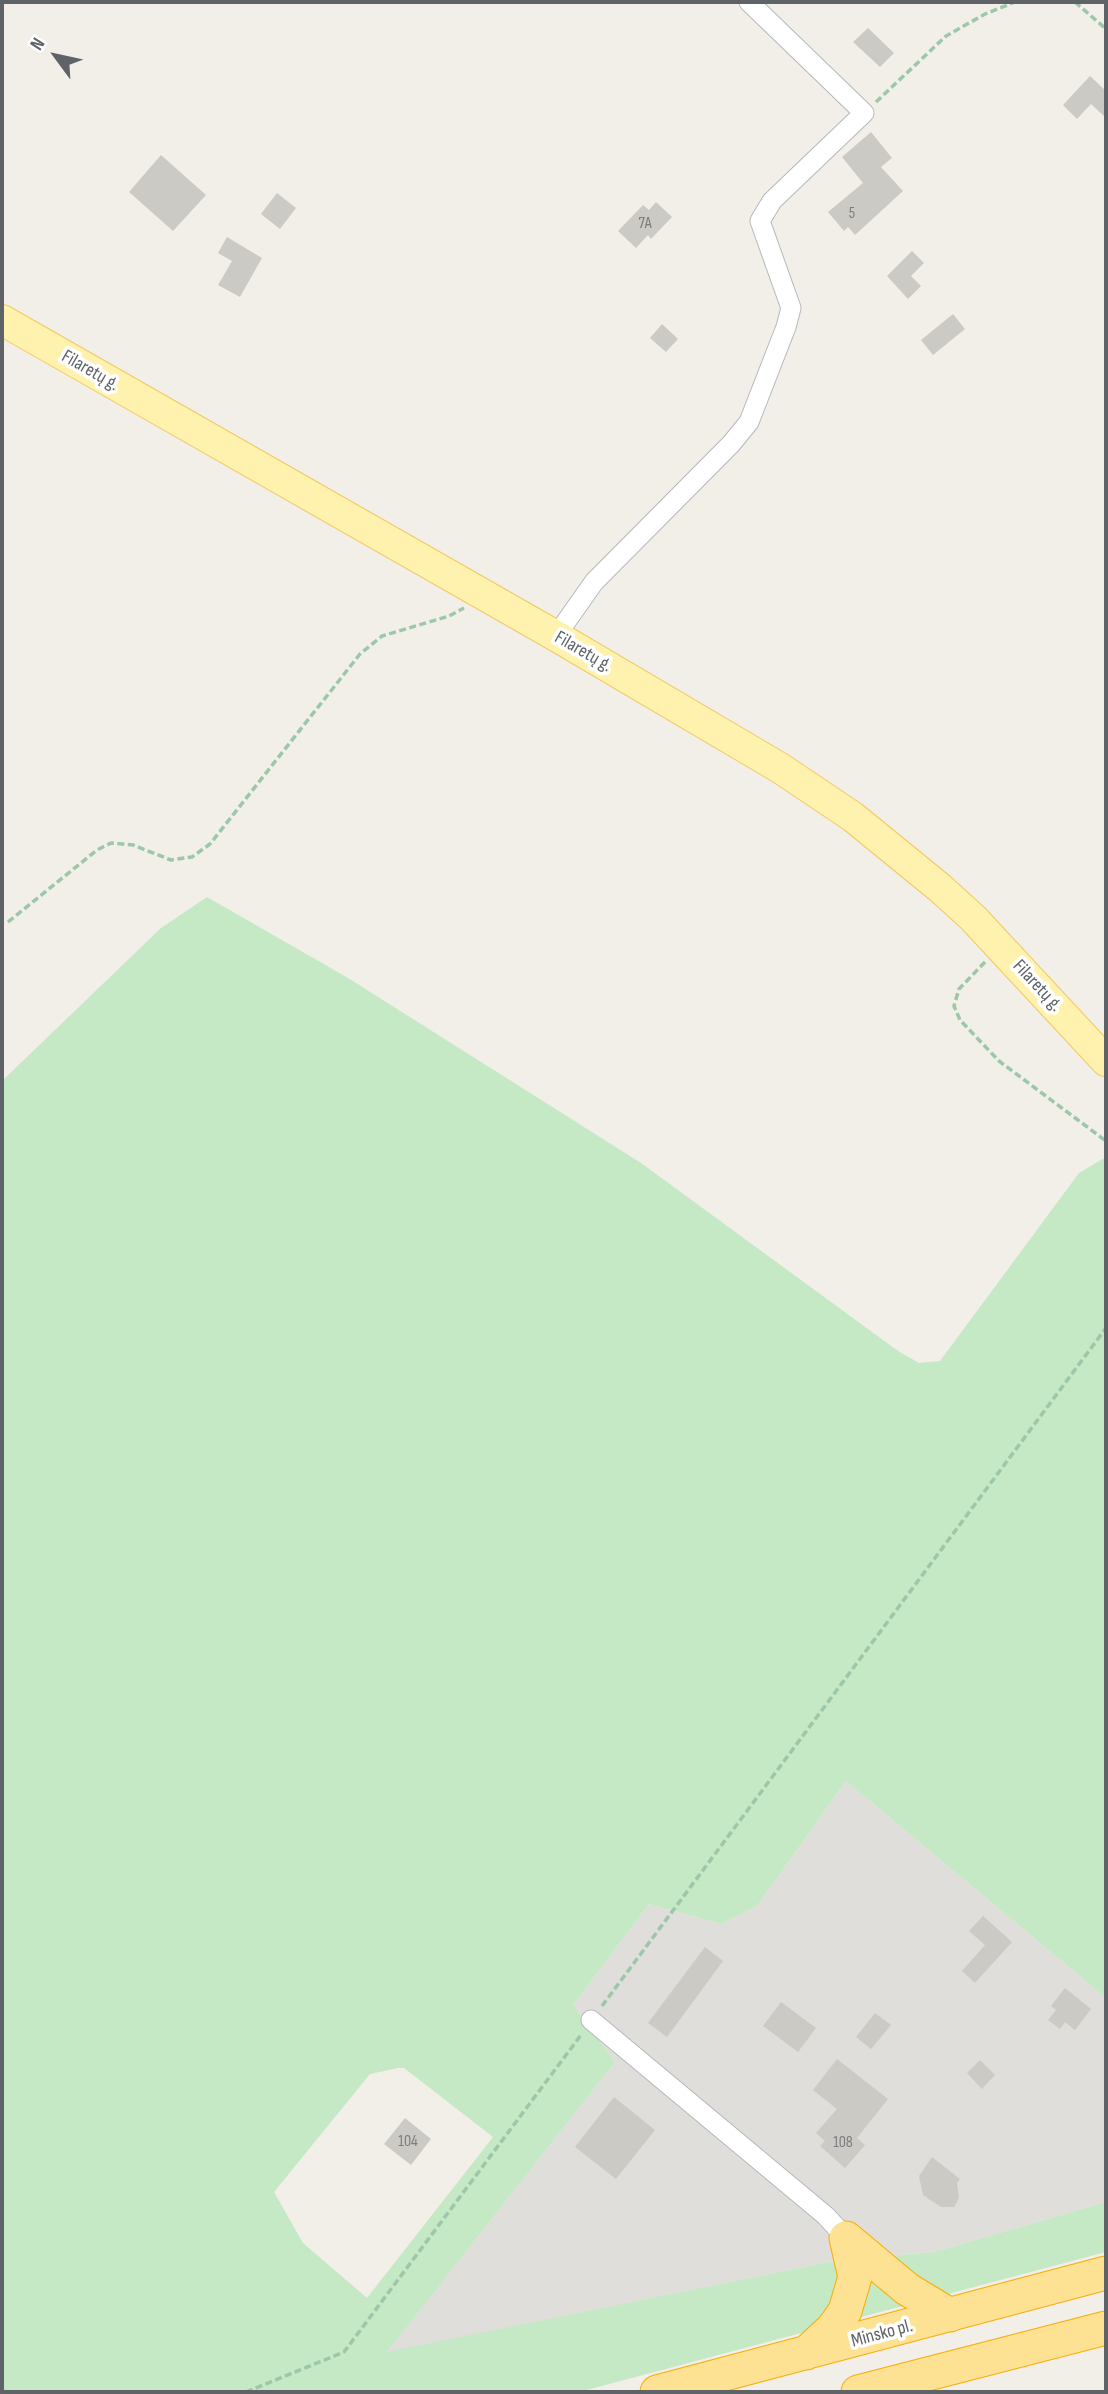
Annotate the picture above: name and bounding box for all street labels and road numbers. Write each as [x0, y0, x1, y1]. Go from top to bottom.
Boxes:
street label: Filaretų g. [57, 345, 123, 397]
street label: Filaretų g. [550, 626, 616, 678]
street label: Filaretų g. [1007, 955, 1067, 1017]
street label: Minsko pl. [849, 2315, 915, 2353]

